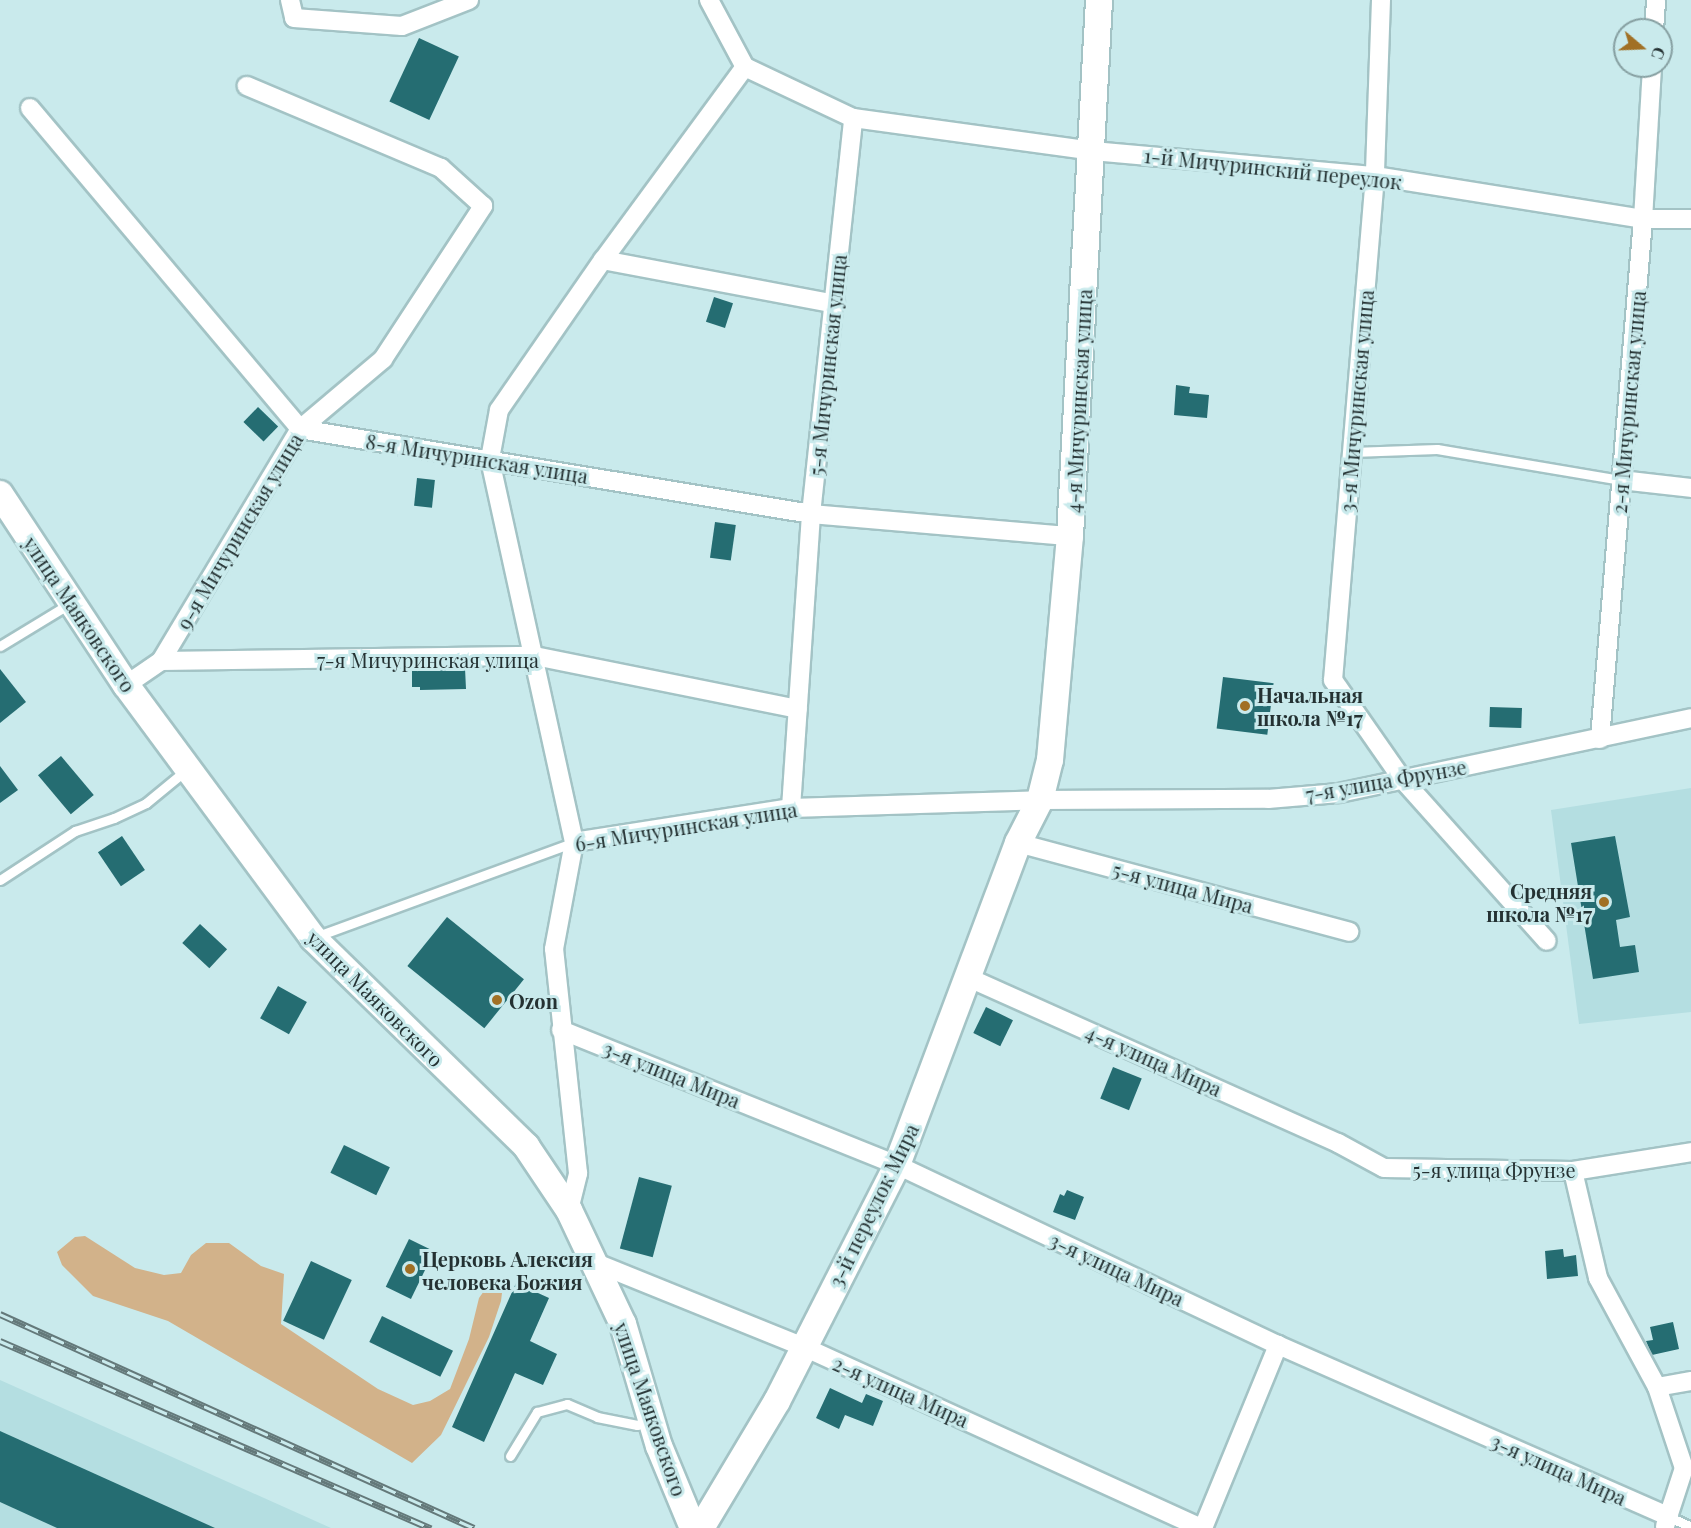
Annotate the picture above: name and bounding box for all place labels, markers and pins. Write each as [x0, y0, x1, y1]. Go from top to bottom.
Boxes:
place label: Начальная школа №17 [1257, 682, 1363, 729]
marker: Начальная школа №17 [1238, 699, 1252, 713]
place label: Средняя школа №17 [1486, 879, 1592, 926]
marker: Средняя школа №17 [1597, 895, 1611, 909]
place label: Ozon [509, 988, 558, 1012]
marker: Ozon [490, 993, 504, 1007]
place label: Церковь Алексия человека Божия [422, 1246, 593, 1293]
marker: Церковь Алексия человека Божия [403, 1262, 417, 1276]

